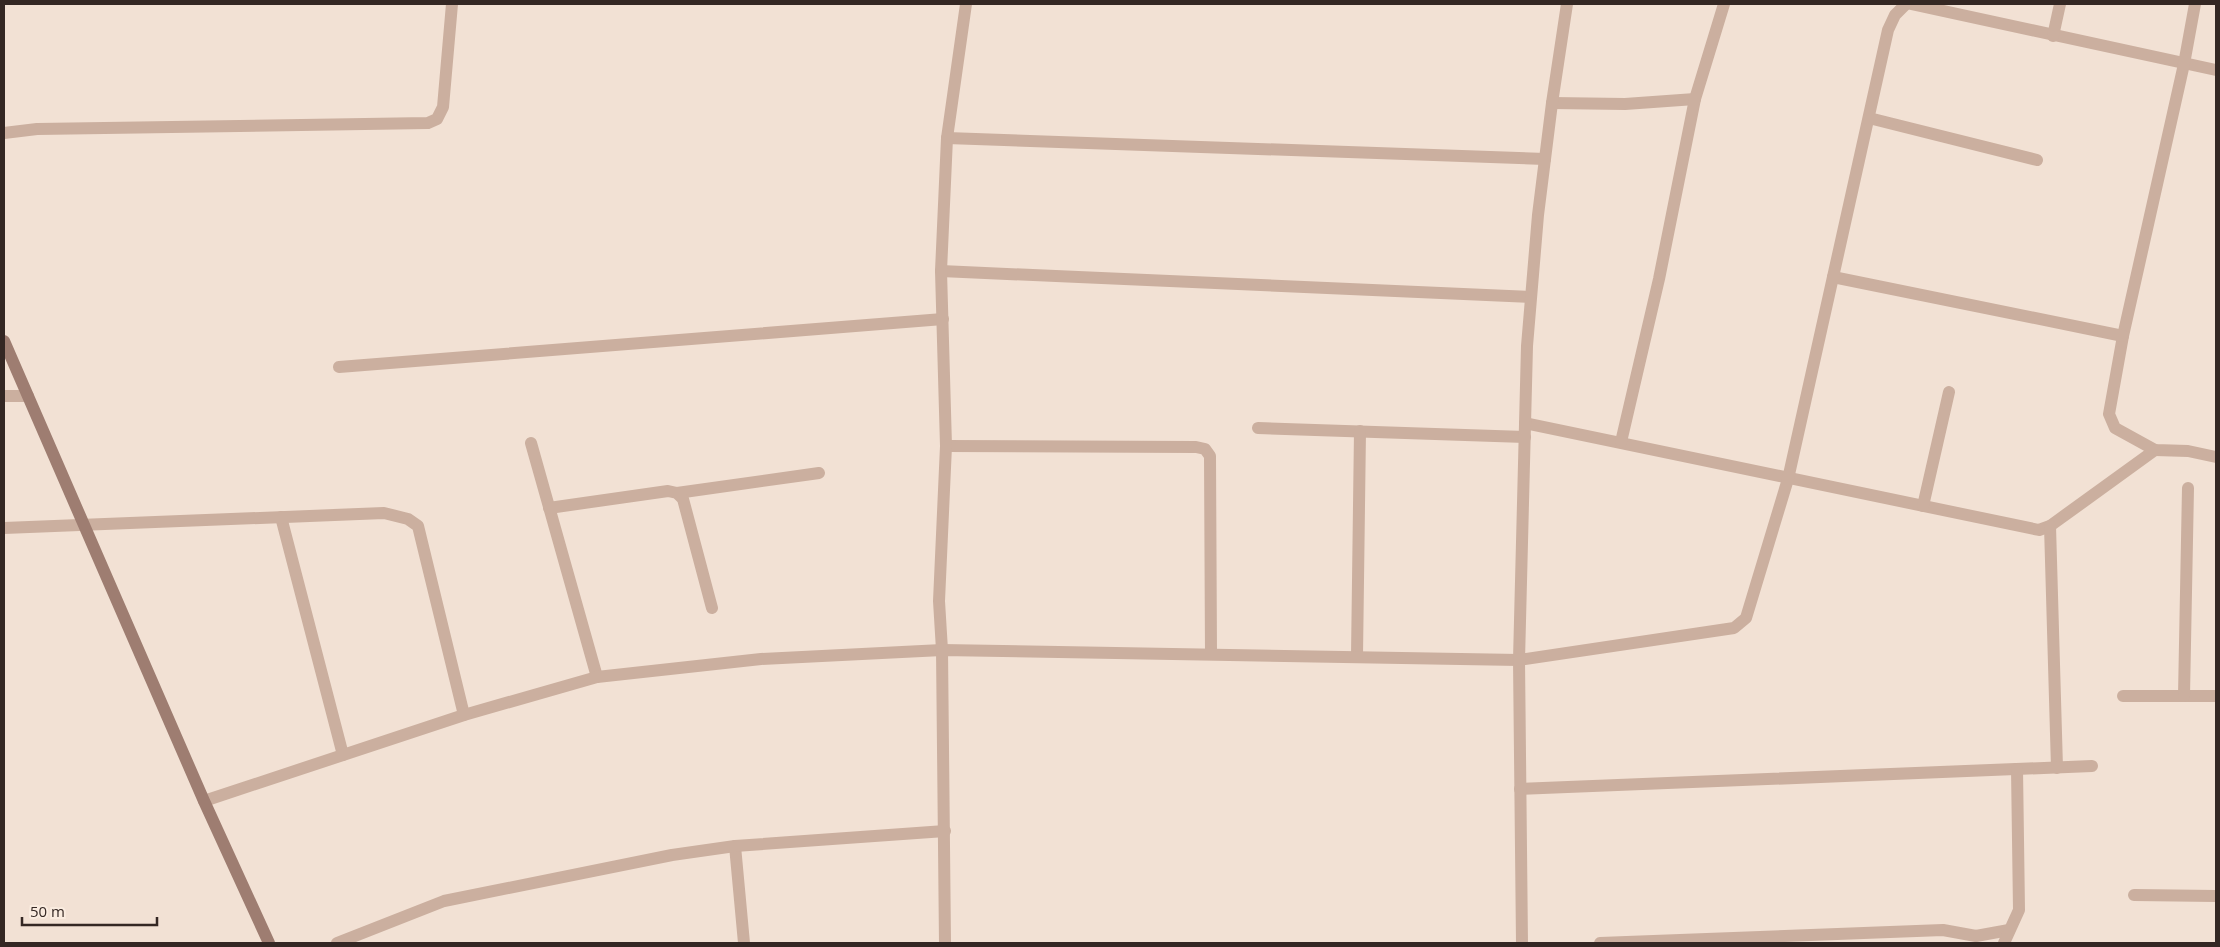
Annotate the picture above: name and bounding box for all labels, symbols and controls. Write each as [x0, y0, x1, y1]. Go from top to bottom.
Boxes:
scale bar [22, 894, 158, 926]
text: 50 m [30, 901, 65, 921]

